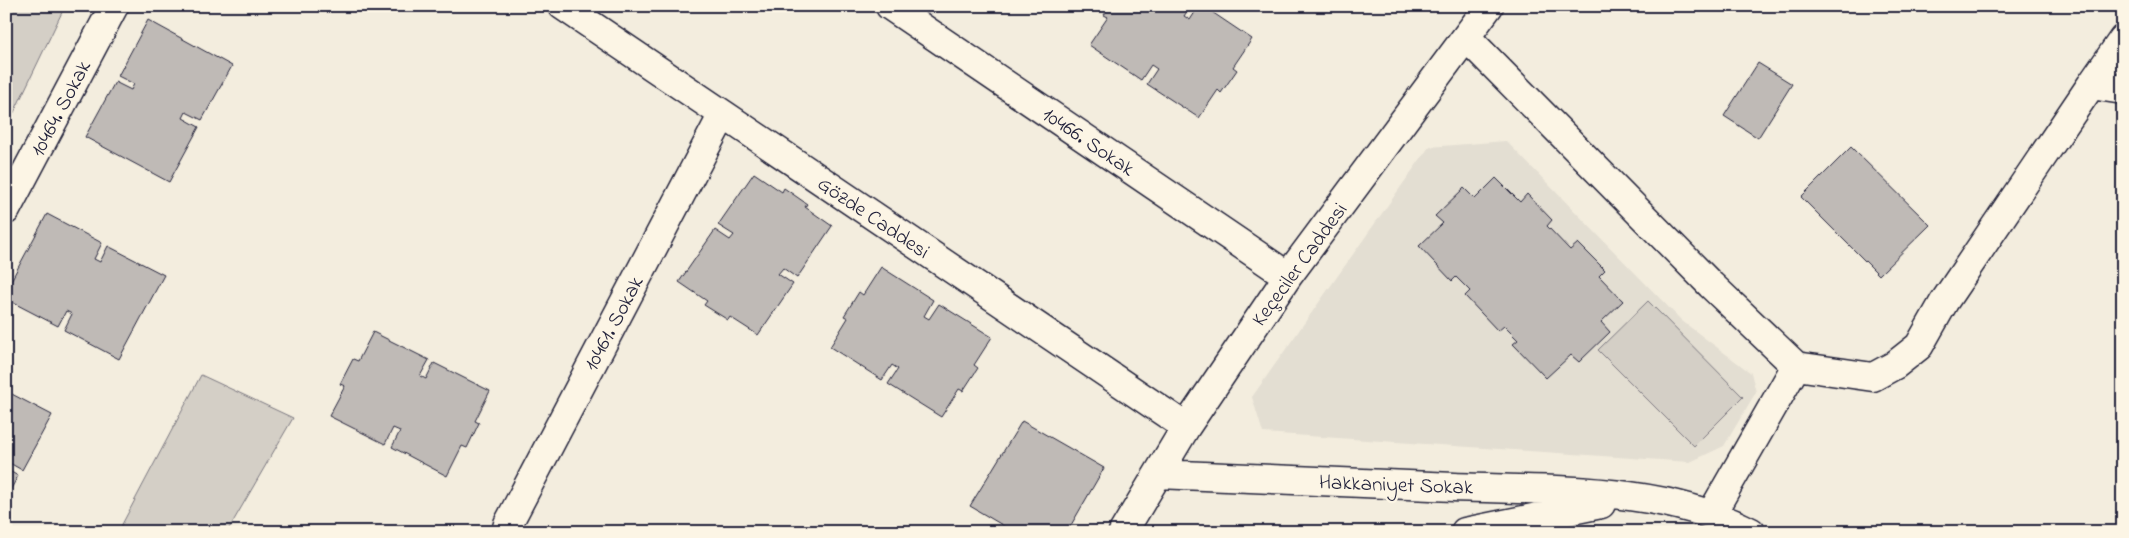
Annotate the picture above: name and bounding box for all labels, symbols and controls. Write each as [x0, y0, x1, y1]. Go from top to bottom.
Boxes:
street label: 10464. Sokak [24, 55, 100, 162]
street label: 10466. Sokak [1036, 101, 1141, 185]
street label: Gözde Caddesi [811, 170, 935, 267]
street label: Keçeciler Caddesi [1245, 197, 1356, 333]
street label: 10461. Sokak [577, 271, 653, 377]
street label: Hakkaniyet Sokak [1318, 468, 1474, 506]

